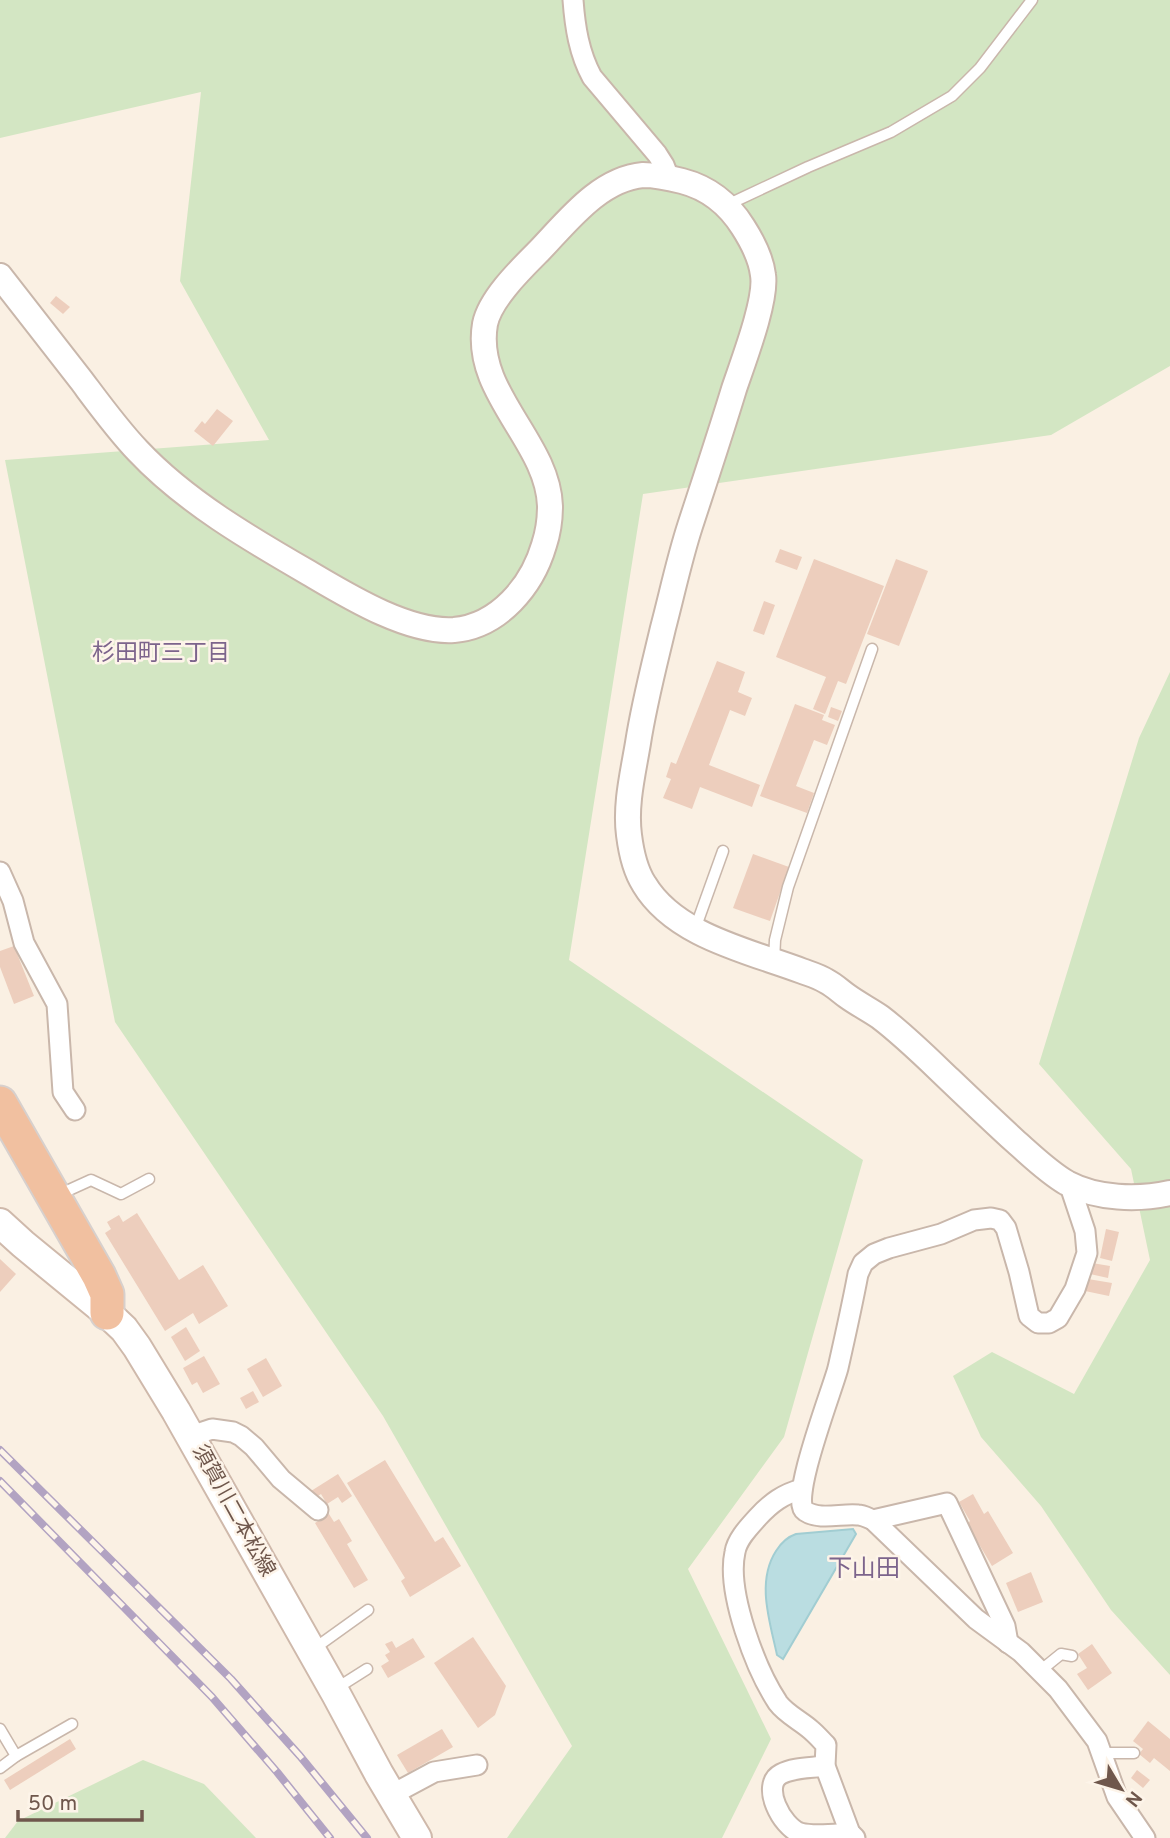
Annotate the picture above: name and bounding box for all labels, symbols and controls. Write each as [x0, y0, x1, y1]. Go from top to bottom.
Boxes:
district label: 杉田町三丁目 [92, 640, 230, 669]
street label: 須賀川二本松線 [186, 1440, 280, 1582]
district label: 下山田 [828, 1555, 900, 1585]
north arrow [1086, 1754, 1156, 1824]
scale bar [18, 1778, 142, 1822]
text: N [1119, 1785, 1146, 1811]
text: 50 m [28, 1791, 77, 1818]

